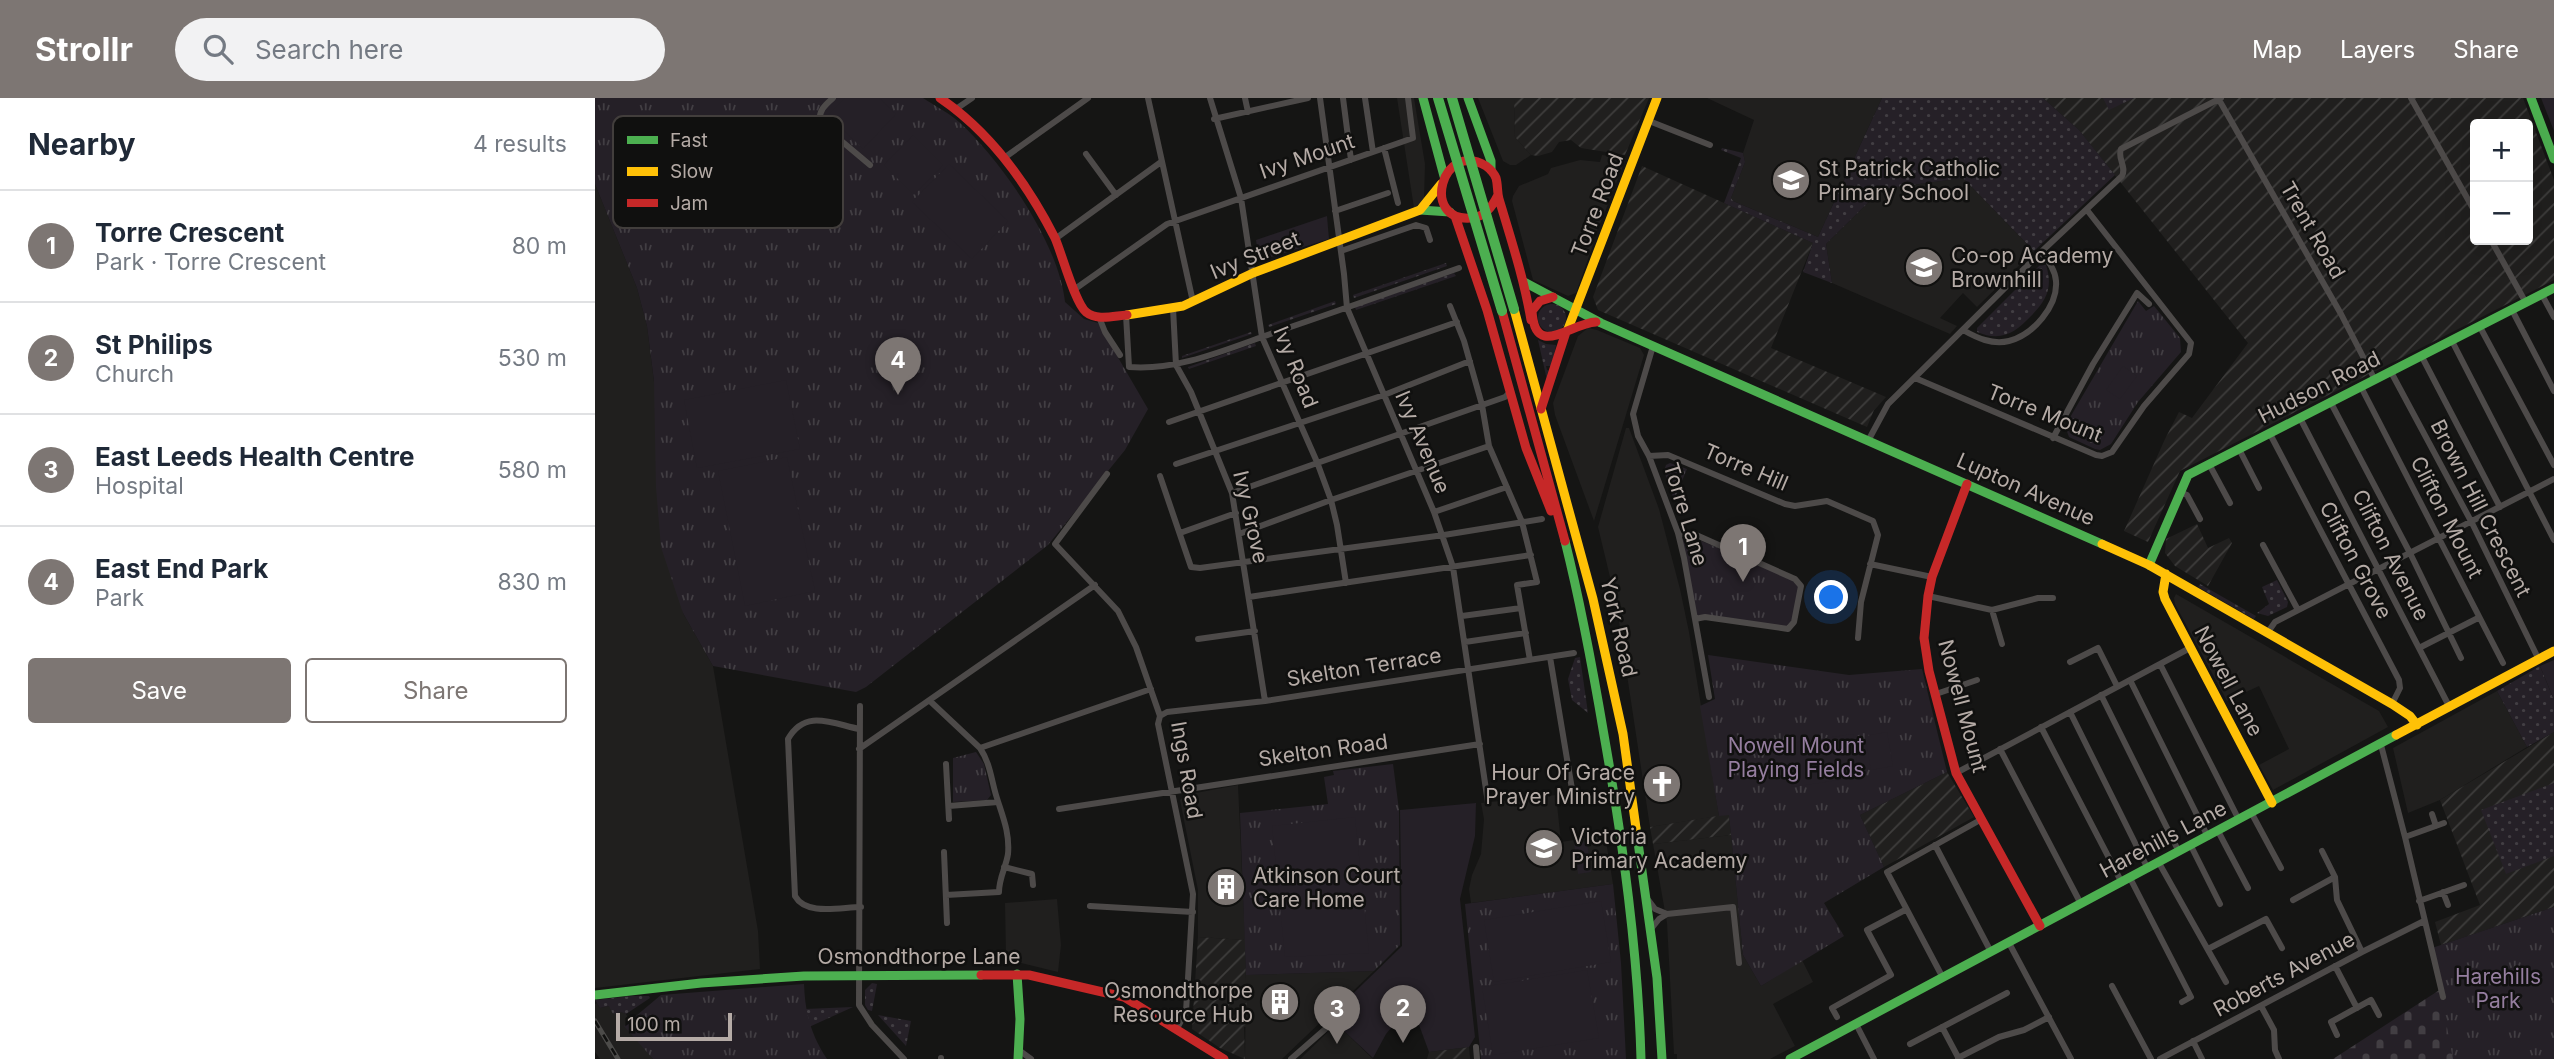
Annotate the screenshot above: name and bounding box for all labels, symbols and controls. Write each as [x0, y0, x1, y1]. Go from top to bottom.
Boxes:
search box [175, 18, 665, 81]
text: Strollr [35, 29, 133, 69]
icon: search [199, 30, 237, 68]
text: Search here [255, 34, 404, 65]
text: Map [2252, 35, 2302, 64]
text: Layers [2340, 35, 2415, 64]
text: Share [2453, 35, 2519, 64]
legend [613, 116, 843, 228]
map controls [2470, 119, 2533, 245]
button: + [2470, 119, 2533, 182]
text: Nearby [28, 126, 136, 162]
street label: Ivy Mount [1256, 128, 1358, 184]
text: Fast [670, 129, 708, 152]
text: 4 results [473, 130, 567, 158]
street label: Torre Road [1566, 150, 1628, 260]
place label: St Patrick Catholic Primary School [1818, 156, 2000, 205]
school or university icon: St Patrick Catholic Primary School [1770, 159, 1812, 201]
text: Slow [670, 160, 713, 183]
street label: Trent Road [2275, 177, 2351, 283]
button: − [2470, 182, 2533, 245]
text: Jam [670, 192, 708, 215]
text: Torre Crescent [95, 217, 284, 248]
street label: Ivy Street [1207, 226, 1304, 284]
text: 1 [46, 232, 56, 260]
text: 80 m [512, 232, 567, 260]
place label: Co-op Academy Brownhill [1951, 243, 2114, 292]
school or university icon: Co-op Academy Brownhill [1903, 246, 1945, 288]
text: Park · Torre Crescent [95, 248, 326, 276]
street label: Ivy Road [1268, 322, 1324, 412]
text: St Philips [95, 329, 213, 360]
pin: 4 [875, 337, 921, 395]
text: 2 [44, 344, 58, 372]
text: 530 m [498, 344, 567, 372]
street label: Hudson Road [2254, 346, 2384, 428]
text: Church [95, 360, 174, 388]
street label: Torre Mount [1984, 379, 2106, 447]
street label: Ivy Avenue [1390, 387, 1456, 497]
street label: Brown Hill Crescent [2425, 415, 2537, 601]
street label: Torre Hill [1700, 438, 1792, 496]
text: East Leeds Health Centre [95, 441, 414, 472]
street label: Lupton Avenue [1953, 447, 2099, 531]
street label: Clifton Mount [2406, 452, 2488, 582]
text: 3 [44, 456, 58, 484]
text: 580 m [498, 456, 567, 484]
street label: Torre Lane [1658, 459, 1714, 569]
street label: Ivy Grove [1228, 468, 1274, 566]
text: Hospital [95, 472, 184, 500]
street label: Clifton Avenue [2347, 485, 2435, 625]
street label: Clifton Grove [2315, 497, 2397, 623]
pin: 1 [1720, 524, 1766, 582]
text: East End Park [95, 553, 268, 584]
text: 4 [43, 568, 59, 596]
text: 830 m [497, 568, 567, 596]
street label: York Road [1595, 575, 1643, 679]
your location [1814, 580, 1848, 614]
text: Park [95, 584, 144, 612]
street label: Nowell Lane [2189, 621, 2269, 741]
street label: Nowell Mount [1933, 637, 1993, 775]
street label: Skelton Terrace [1285, 642, 1443, 692]
button: Save [28, 658, 291, 723]
button: Share [305, 658, 567, 723]
street label: Ings Road [1166, 719, 1208, 821]
street label: Skelton Road [1257, 729, 1389, 771]
park label: Nowell Mount Playing Fields [1728, 733, 1864, 782]
place label: Hour Of Grace Prayer Ministry [1485, 760, 1635, 809]
church icon: Hour Of Grace Prayer Ministry [1641, 763, 1683, 805]
street label: Harehills Lane [2095, 795, 2231, 883]
place label: Victoria Primary Academy [1571, 824, 1748, 873]
school or university icon: Victoria Primary Academy [1523, 827, 1565, 869]
place label: Atkinson Court Care Home [1253, 863, 1401, 912]
building icon: Atkinson Court Care Home [1205, 866, 1247, 908]
street label: Roberts Avenue [2209, 926, 2359, 1022]
street label: Osmondthorpe Lane [817, 944, 1021, 969]
park label: Harehills Park [2455, 964, 2541, 1013]
place label: Osmondthorpe Resource Hub [1104, 978, 1253, 1027]
building icon: Osmondthorpe Resource Hub [1259, 981, 1301, 1023]
pin: 2 [1380, 985, 1426, 1043]
pin: 3 [1314, 986, 1360, 1044]
scale bar [616, 1010, 731, 1042]
text: 100 m [627, 1013, 681, 1036]

